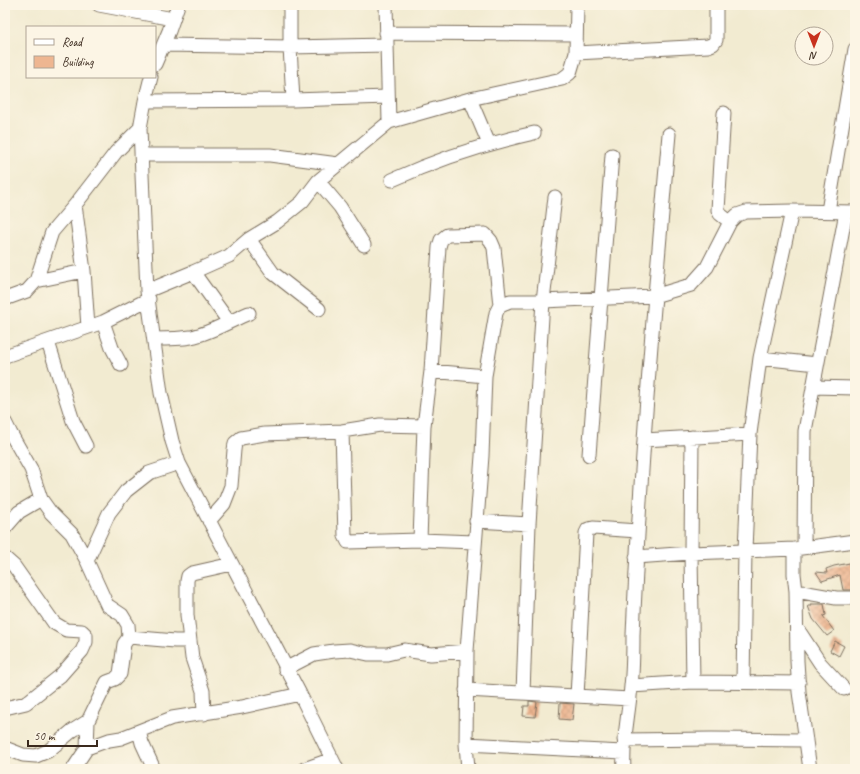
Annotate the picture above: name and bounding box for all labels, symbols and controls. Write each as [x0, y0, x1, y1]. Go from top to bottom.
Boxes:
legend [26, 26, 156, 78]
north arrow [794, 26, 834, 66]
text: Road [62, 34, 84, 50]
text: N [808, 49, 817, 63]
text: Building [62, 54, 94, 70]
scale bar [28, 722, 97, 748]
text: 50 m [34, 728, 56, 744]

